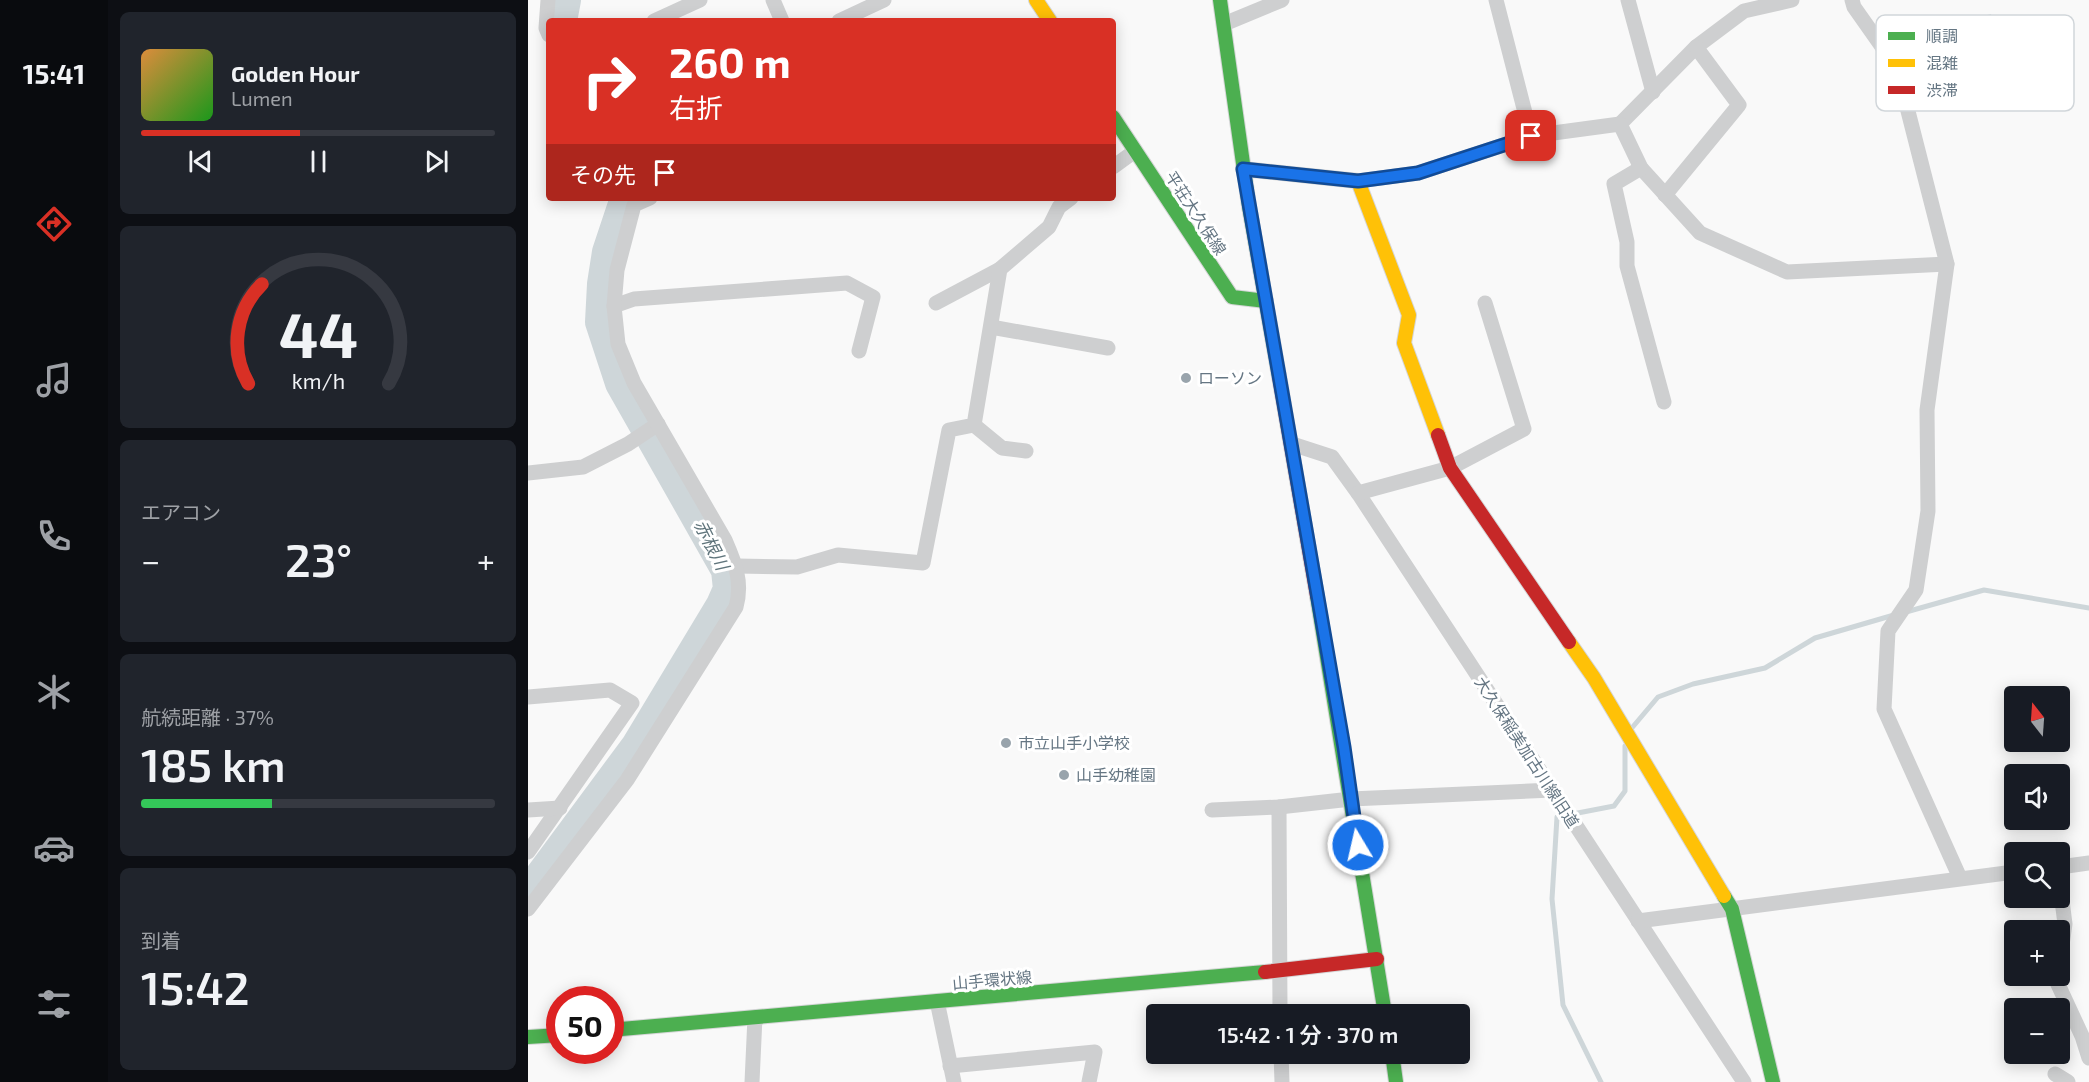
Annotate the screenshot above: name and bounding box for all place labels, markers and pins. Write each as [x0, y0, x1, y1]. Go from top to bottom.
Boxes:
pin [1505, 110, 1556, 161]
place label: ローソン [1198, 368, 1262, 387]
marker: ローソン [1179, 371, 1193, 385]
place label: 市立山手小学校 [1018, 733, 1130, 752]
marker: 市立山手小学校 [999, 736, 1013, 750]
place label: 山手幼稚園 [1076, 765, 1156, 784]
marker: 山手幼稚園 [1057, 768, 1071, 782]

